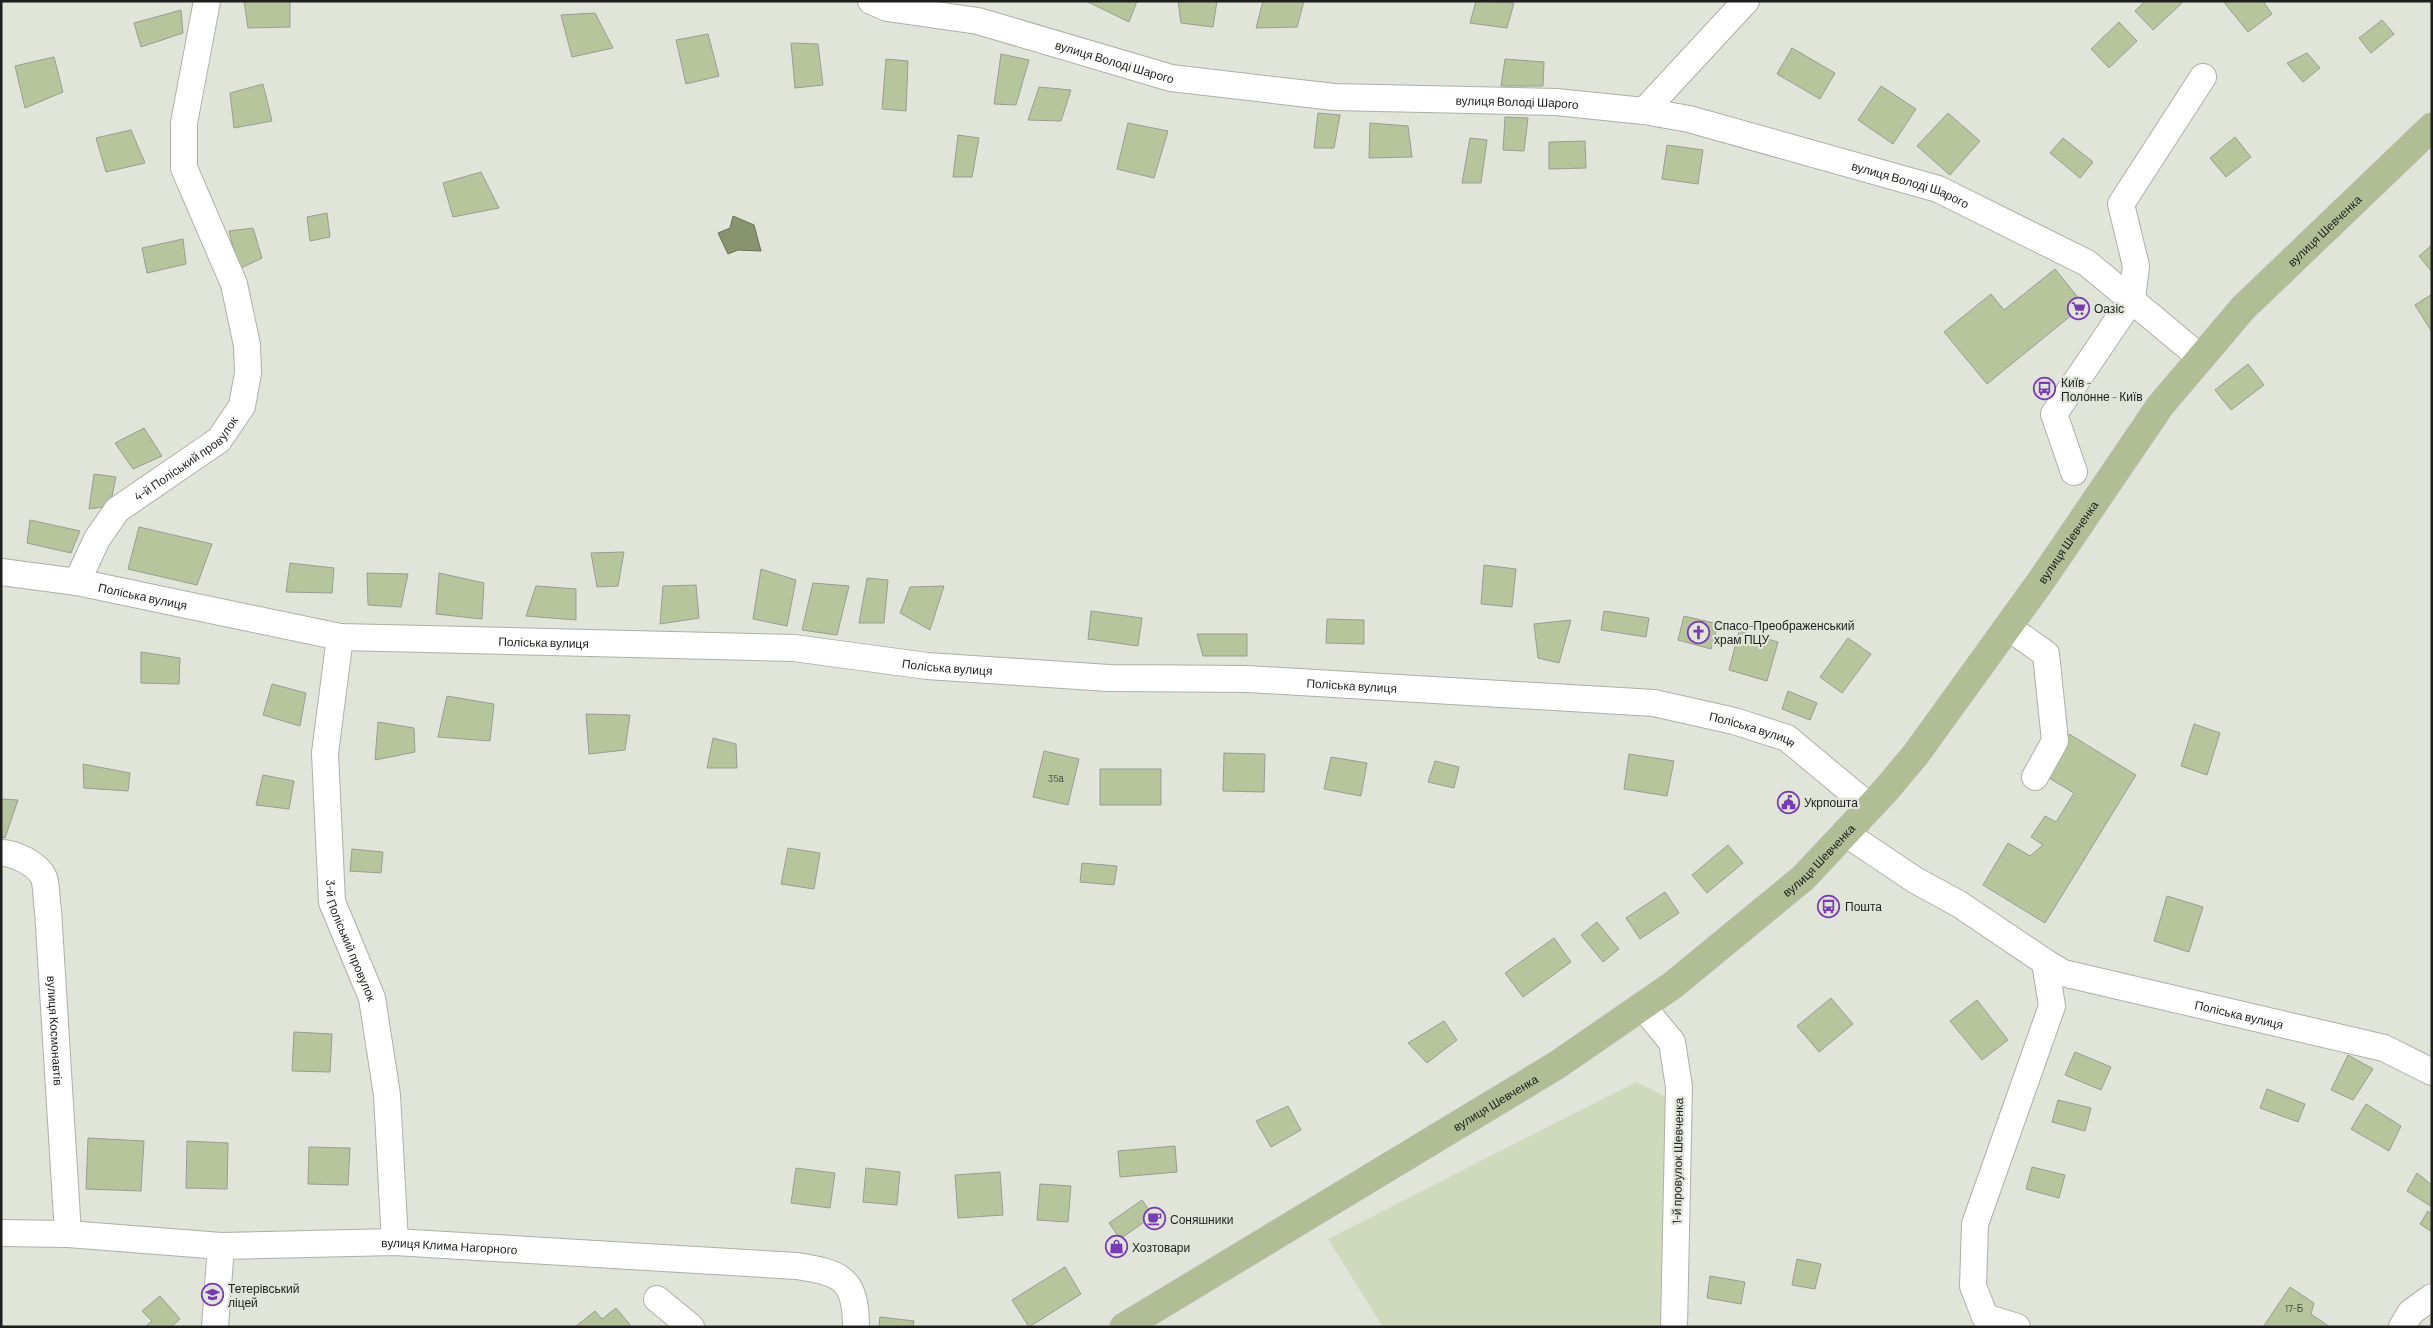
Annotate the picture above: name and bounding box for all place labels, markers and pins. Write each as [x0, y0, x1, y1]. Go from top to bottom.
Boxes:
supermarket icon: Оазіс [2066, 296, 2090, 320]
place label: Оазіс [2094, 301, 2124, 315]
place label: Київ - Полонне - Київ [2061, 375, 2143, 403]
bus stop icon: Київ - Полонне - Київ [2033, 377, 2057, 401]
place label: Спасо-Преображенський храм ПЦУ [1714, 618, 1854, 647]
church icon: Спасо-Преображенський храм ПЦУ [1686, 620, 1710, 644]
public building icon: Укрпошта [1776, 790, 1800, 814]
place label: Укрпошта [1804, 795, 1858, 810]
bus stop icon: Пошта [1817, 894, 1841, 918]
place label: Пошта [1845, 899, 1882, 913]
cafe icon: Соняшники [1142, 1207, 1166, 1231]
place label: Соняшники [1170, 1212, 1233, 1226]
shop icon: Хозтовари [1104, 1235, 1128, 1259]
place label: Хозтовари [1132, 1240, 1190, 1255]
place label: Тетерівський ліцей [228, 1281, 299, 1310]
school or university icon: Тетерівський ліцей [200, 1283, 224, 1307]

